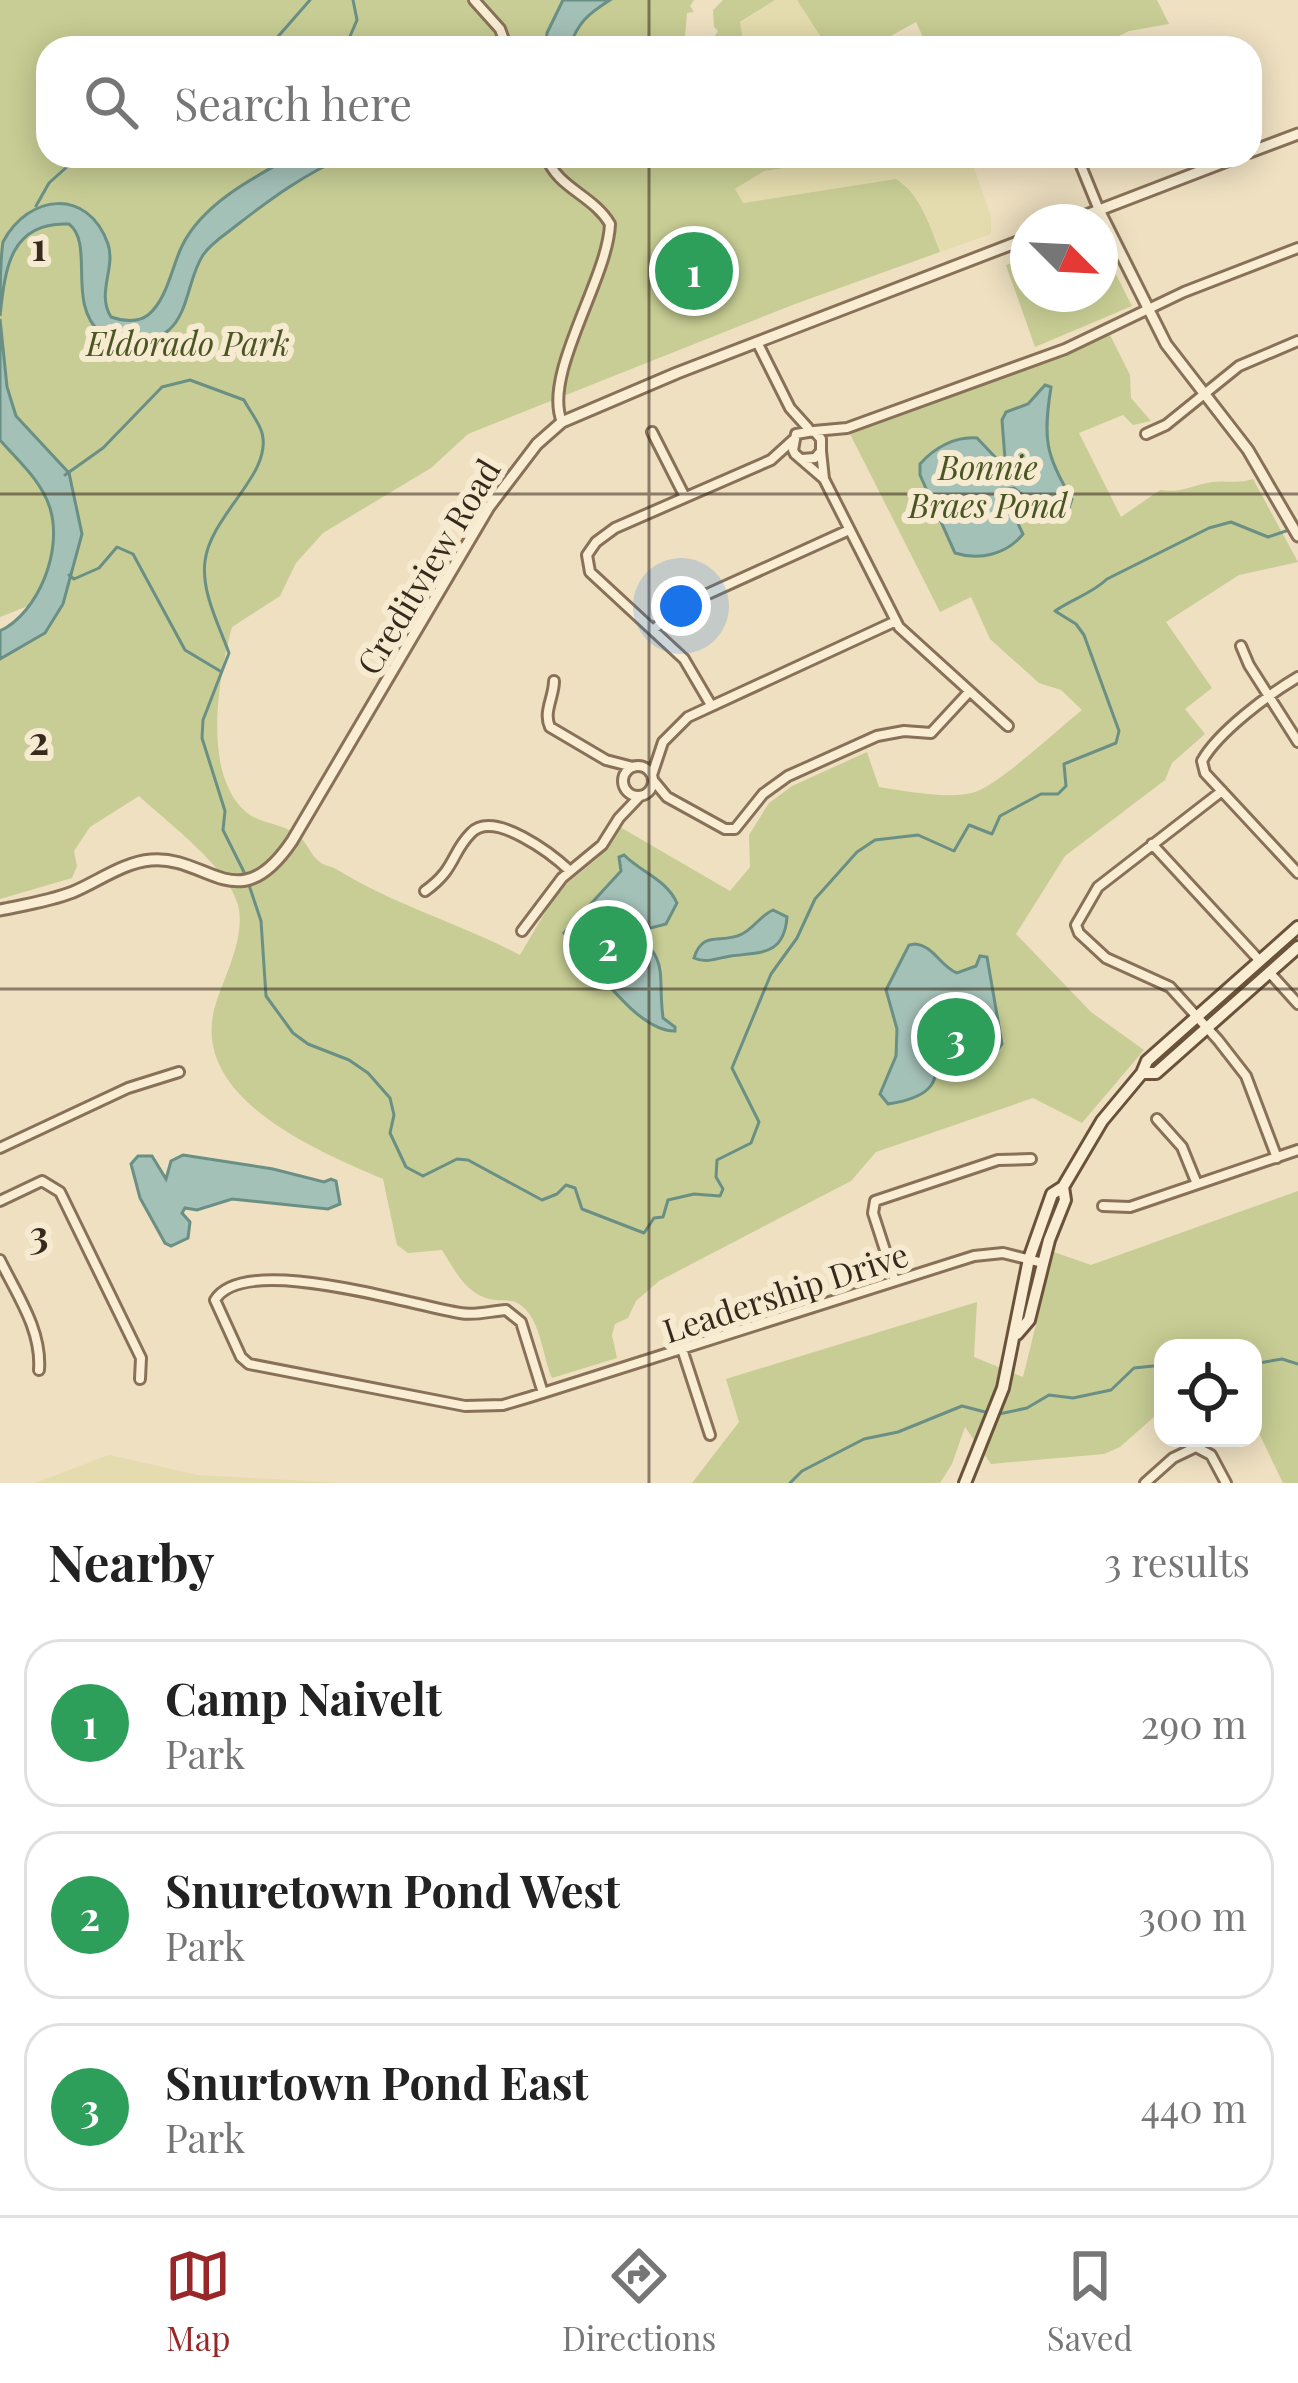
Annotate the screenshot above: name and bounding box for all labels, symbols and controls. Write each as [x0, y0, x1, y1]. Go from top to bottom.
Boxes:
search box [36, 36, 1262, 168]
icon: search [78, 69, 144, 135]
text: Search here [174, 72, 412, 132]
north arrow [1010, 204, 1118, 312]
text: 1 [32, 219, 46, 271]
pin: 1 [655, 226, 733, 316]
park label: Eldorado Park [84, 320, 290, 364]
park label: Bonnie Braes Pond [907, 444, 1069, 526]
street label: Creditview Road [345, 450, 509, 682]
your location [651, 576, 711, 636]
text: 2 [29, 713, 49, 765]
pin: 2 [569, 900, 647, 990]
pin: 3 [917, 992, 995, 1082]
text: 3 [29, 1207, 49, 1259]
street label: Leadership Drive [657, 1231, 913, 1351]
map controls [1154, 1339, 1262, 1447]
button: locate [1154, 1339, 1262, 1447]
text: Nearby [48, 1527, 214, 1595]
text: 3 results [1104, 1535, 1250, 1587]
text: Camp Naivelt [165, 1667, 442, 1727]
text: 1 [83, 1697, 97, 1749]
text: 290 m [1141, 1697, 1247, 1749]
text: Park [165, 1727, 245, 1779]
text: Snuretown Pond West [165, 1859, 620, 1919]
text: 2 [80, 1889, 100, 1941]
text: 300 m [1138, 1889, 1247, 1941]
text: Park [165, 1919, 245, 1971]
text: Snurtown Pond East [165, 2051, 588, 2111]
text: 3 [80, 2081, 100, 2133]
text: 440 m [1141, 2081, 1247, 2133]
text: Park [165, 2111, 245, 2163]
tab: Map [165, 2243, 231, 2359]
tab: Directions [562, 2243, 716, 2359]
tab: Saved [1047, 2243, 1133, 2359]

